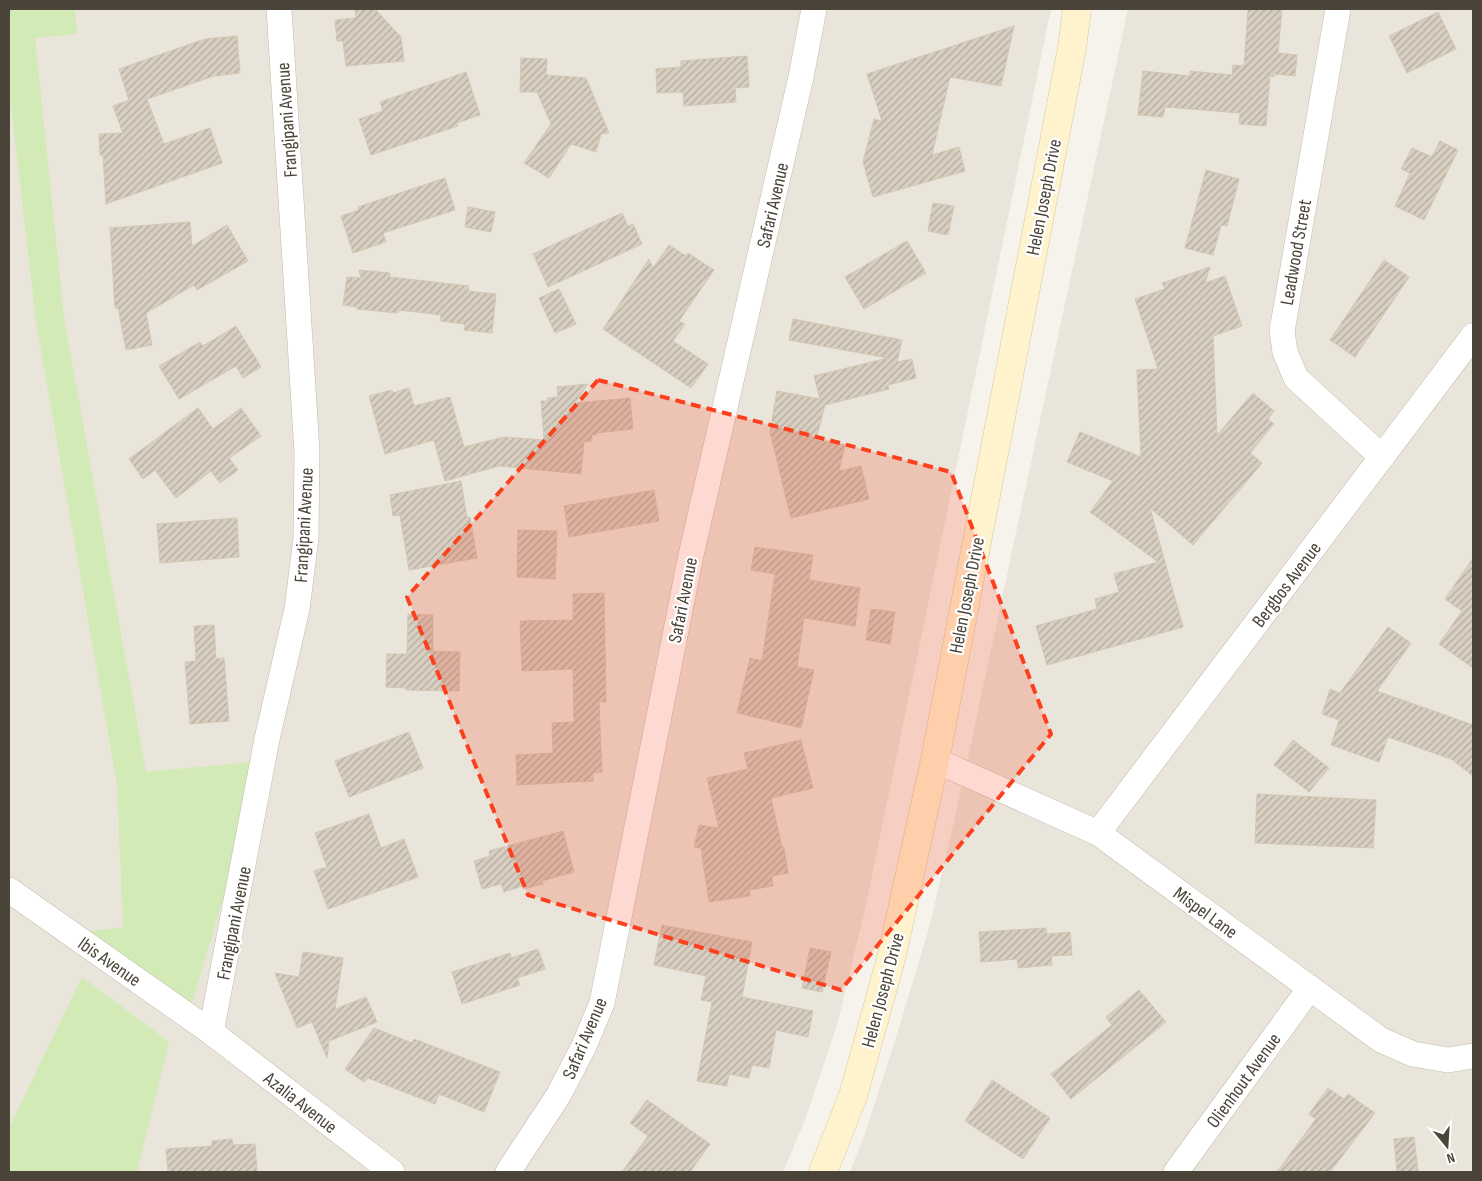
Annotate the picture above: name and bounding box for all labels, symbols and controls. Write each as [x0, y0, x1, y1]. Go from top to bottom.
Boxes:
street label: Frangipani Avenue [272, 62, 303, 178]
street label: Helen Joseph Drive [1022, 137, 1067, 257]
street label: Safari Avenue [753, 161, 794, 250]
street label: Leadwood Street [1276, 197, 1317, 307]
street label: Frangipani Avenue [290, 467, 319, 583]
street label: Helen Joseph Drive [945, 535, 990, 655]
street label: Bergbos Avenue [1248, 538, 1327, 632]
street label: Safari Avenue [664, 556, 703, 645]
street label: Frangipani Avenue [212, 865, 257, 982]
street label: Mispel Lane [1168, 882, 1242, 944]
street label: Helen Joseph Drive [857, 930, 910, 1050]
street label: Ibis Avenue [73, 932, 145, 992]
street label: Safari Avenue [558, 994, 613, 1083]
street label: Olienhout Avenue [1202, 1029, 1286, 1133]
street label: Azalia Avenue [258, 1067, 341, 1139]
north arrow [1422, 1121, 1472, 1171]
text: N [1445, 1149, 1457, 1167]

